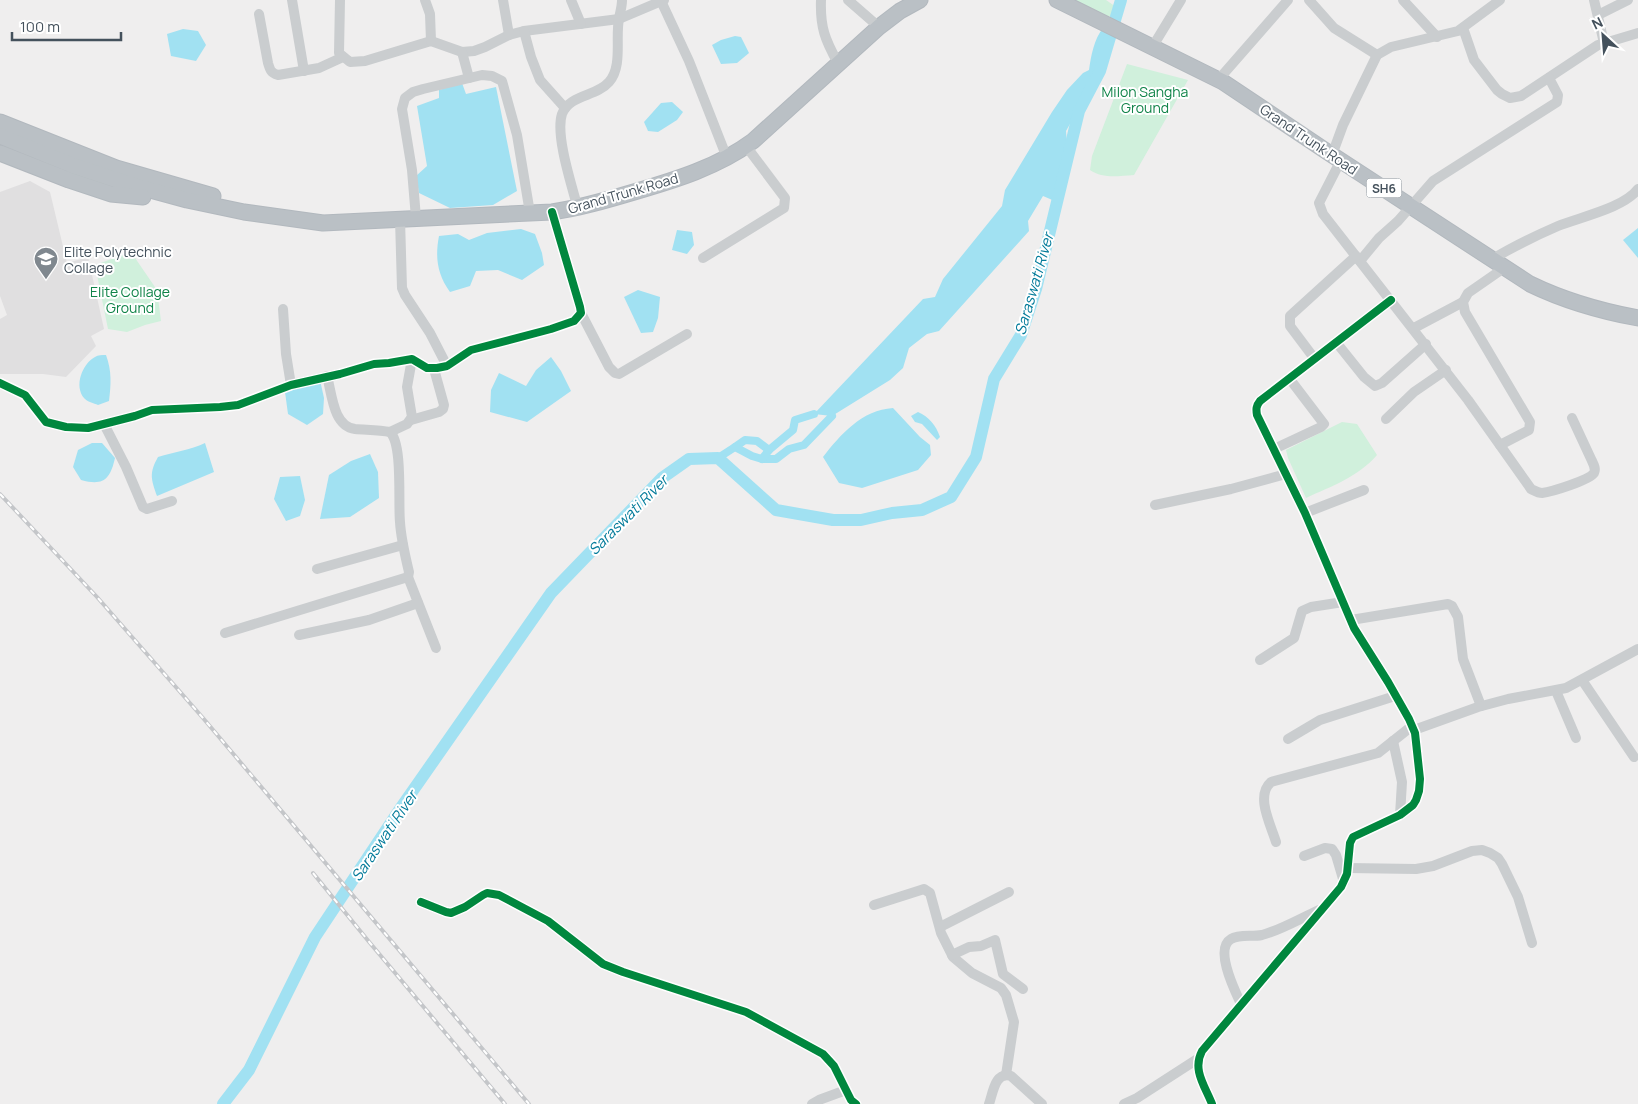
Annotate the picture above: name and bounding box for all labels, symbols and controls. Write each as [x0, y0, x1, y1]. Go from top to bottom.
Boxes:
scale bar [12, 10, 121, 42]
north arrow [1578, 10, 1628, 60]
text: N [1588, 12, 1606, 34]
text: 100 m [20, 16, 60, 37]
park label: Milon Sangha Ground [1102, 82, 1188, 117]
street label: Grand Trunk Road [1256, 99, 1362, 179]
street label: Grand Trunk Road [566, 168, 680, 218]
road number: SH6 [1366, 178, 1402, 198]
water label: Saraswati River [1009, 228, 1059, 337]
place label: Elite Polytechnic Collage [64, 242, 172, 277]
school or university icon: Elite Polytechnic Collage [33, 246, 59, 280]
park label: Elite Collage Ground [90, 282, 170, 317]
water label: Saraswati River [583, 469, 674, 560]
water label: Saraswati River [346, 784, 423, 885]

